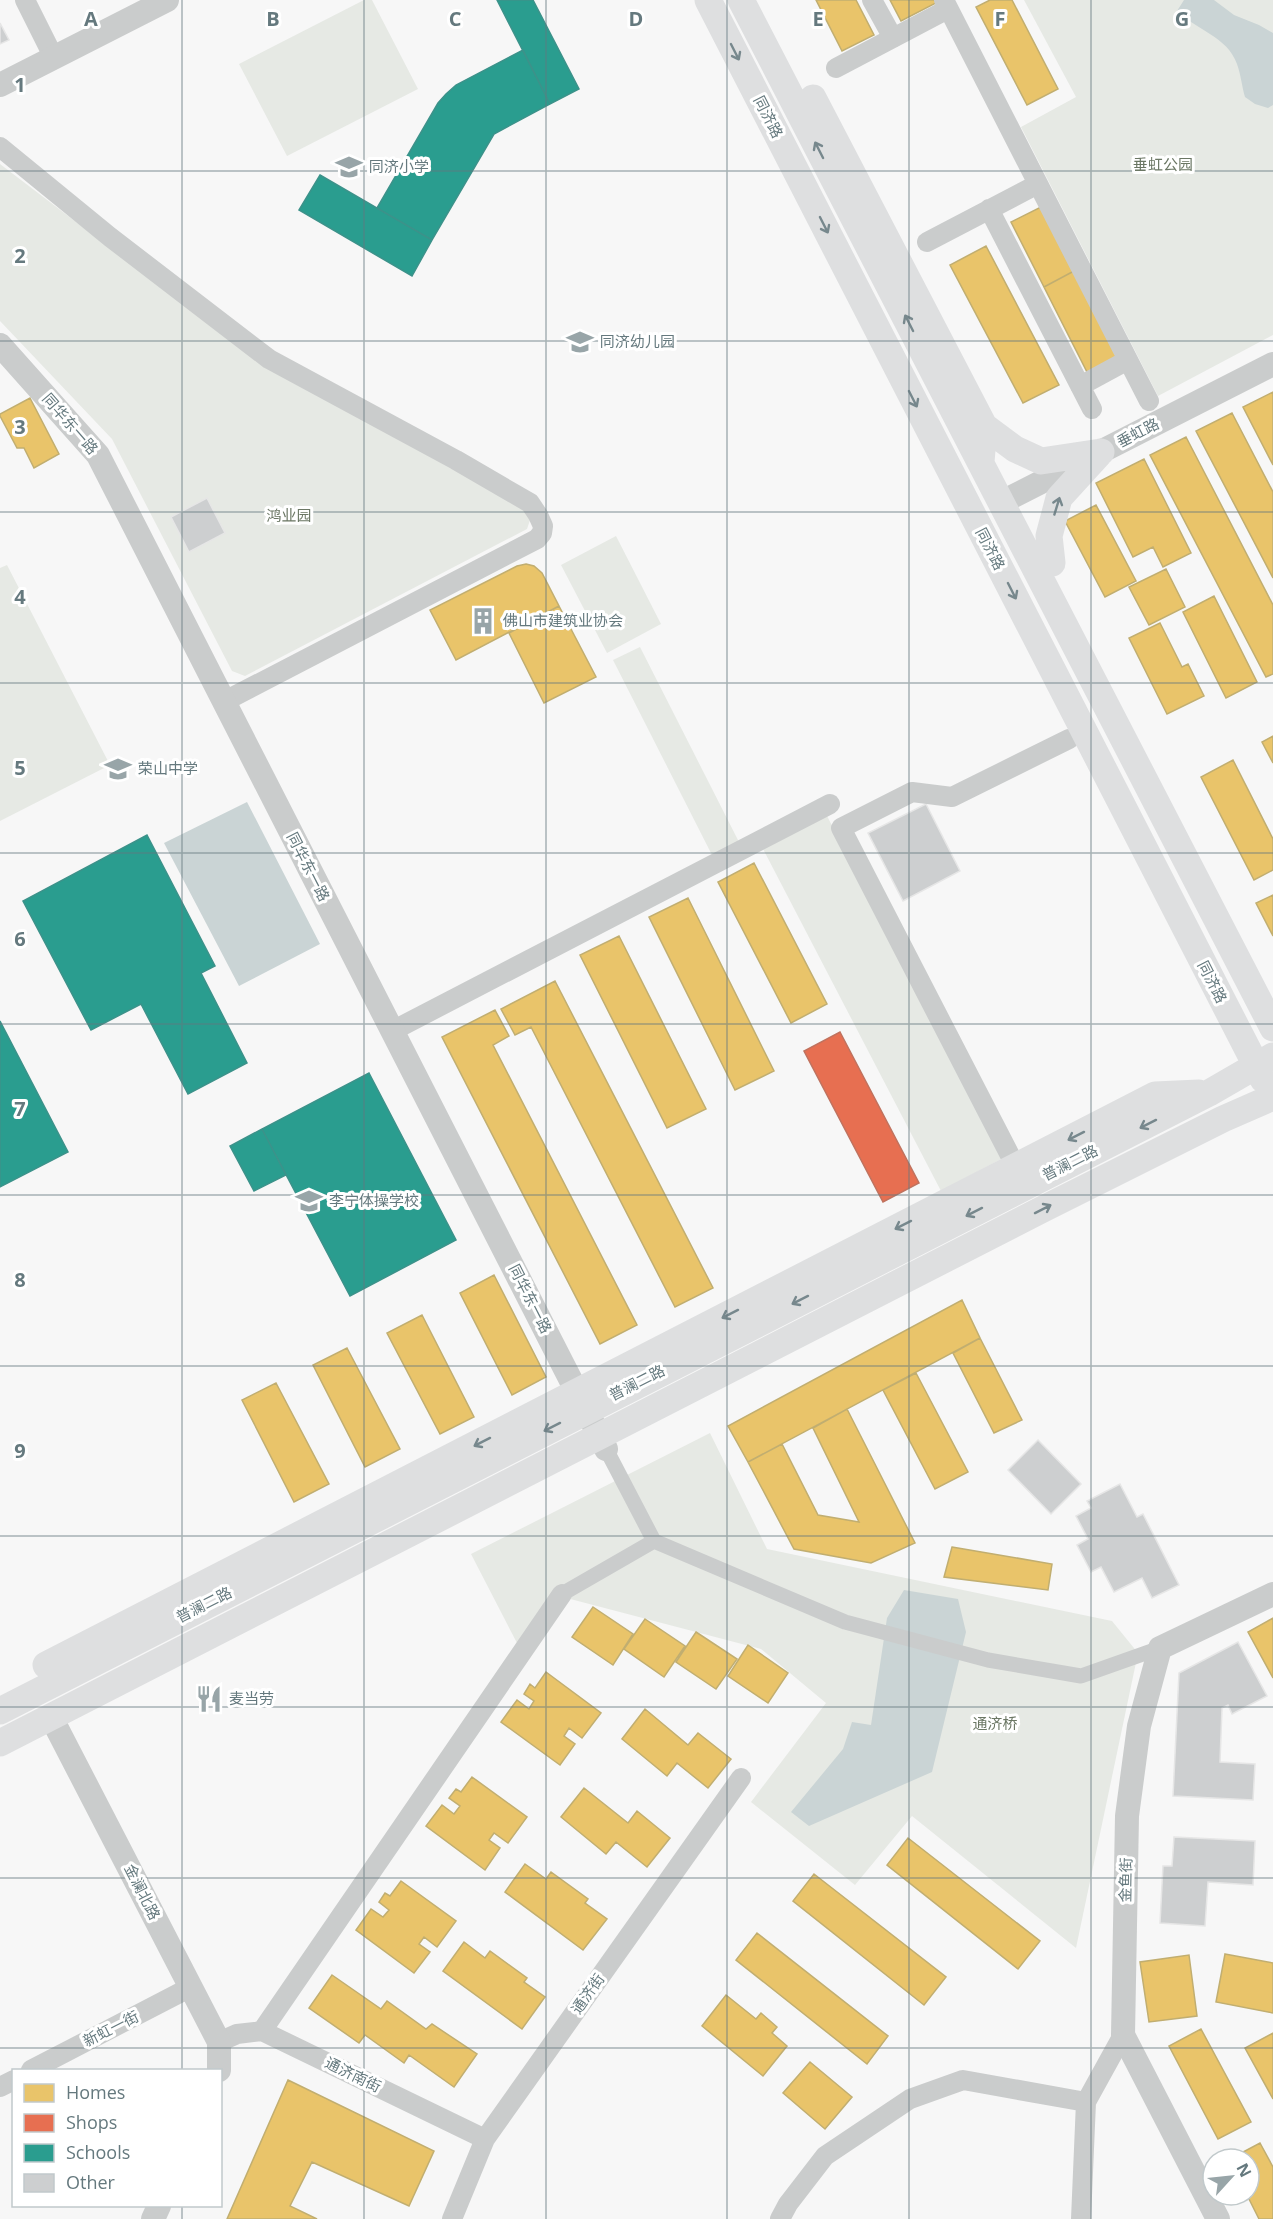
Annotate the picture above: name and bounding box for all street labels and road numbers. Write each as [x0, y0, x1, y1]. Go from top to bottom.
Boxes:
street label: 同济路 [750, 92, 788, 141]
street label: 同华东一路 [39, 388, 103, 458]
street label: 垂虹路 [1113, 413, 1162, 451]
street label: 同济路 [972, 524, 1010, 573]
street label: 同华东一路 [283, 829, 335, 905]
street label: 同济路 [1194, 957, 1232, 1006]
street label: 普澜二路 [1038, 1140, 1101, 1185]
street label: 同华东一路 [505, 1261, 557, 1337]
street label: 普澜二路 [605, 1360, 668, 1405]
street label: 普澜二路 [172, 1582, 235, 1627]
street label: 金鱼街 [1115, 1857, 1135, 1903]
street label: 金澜北路 [120, 1860, 165, 1923]
street label: 通济街 [566, 1969, 608, 2018]
street label: 新虹一街 [79, 2006, 142, 2051]
street label: 通济南街 [322, 2052, 385, 2096]

